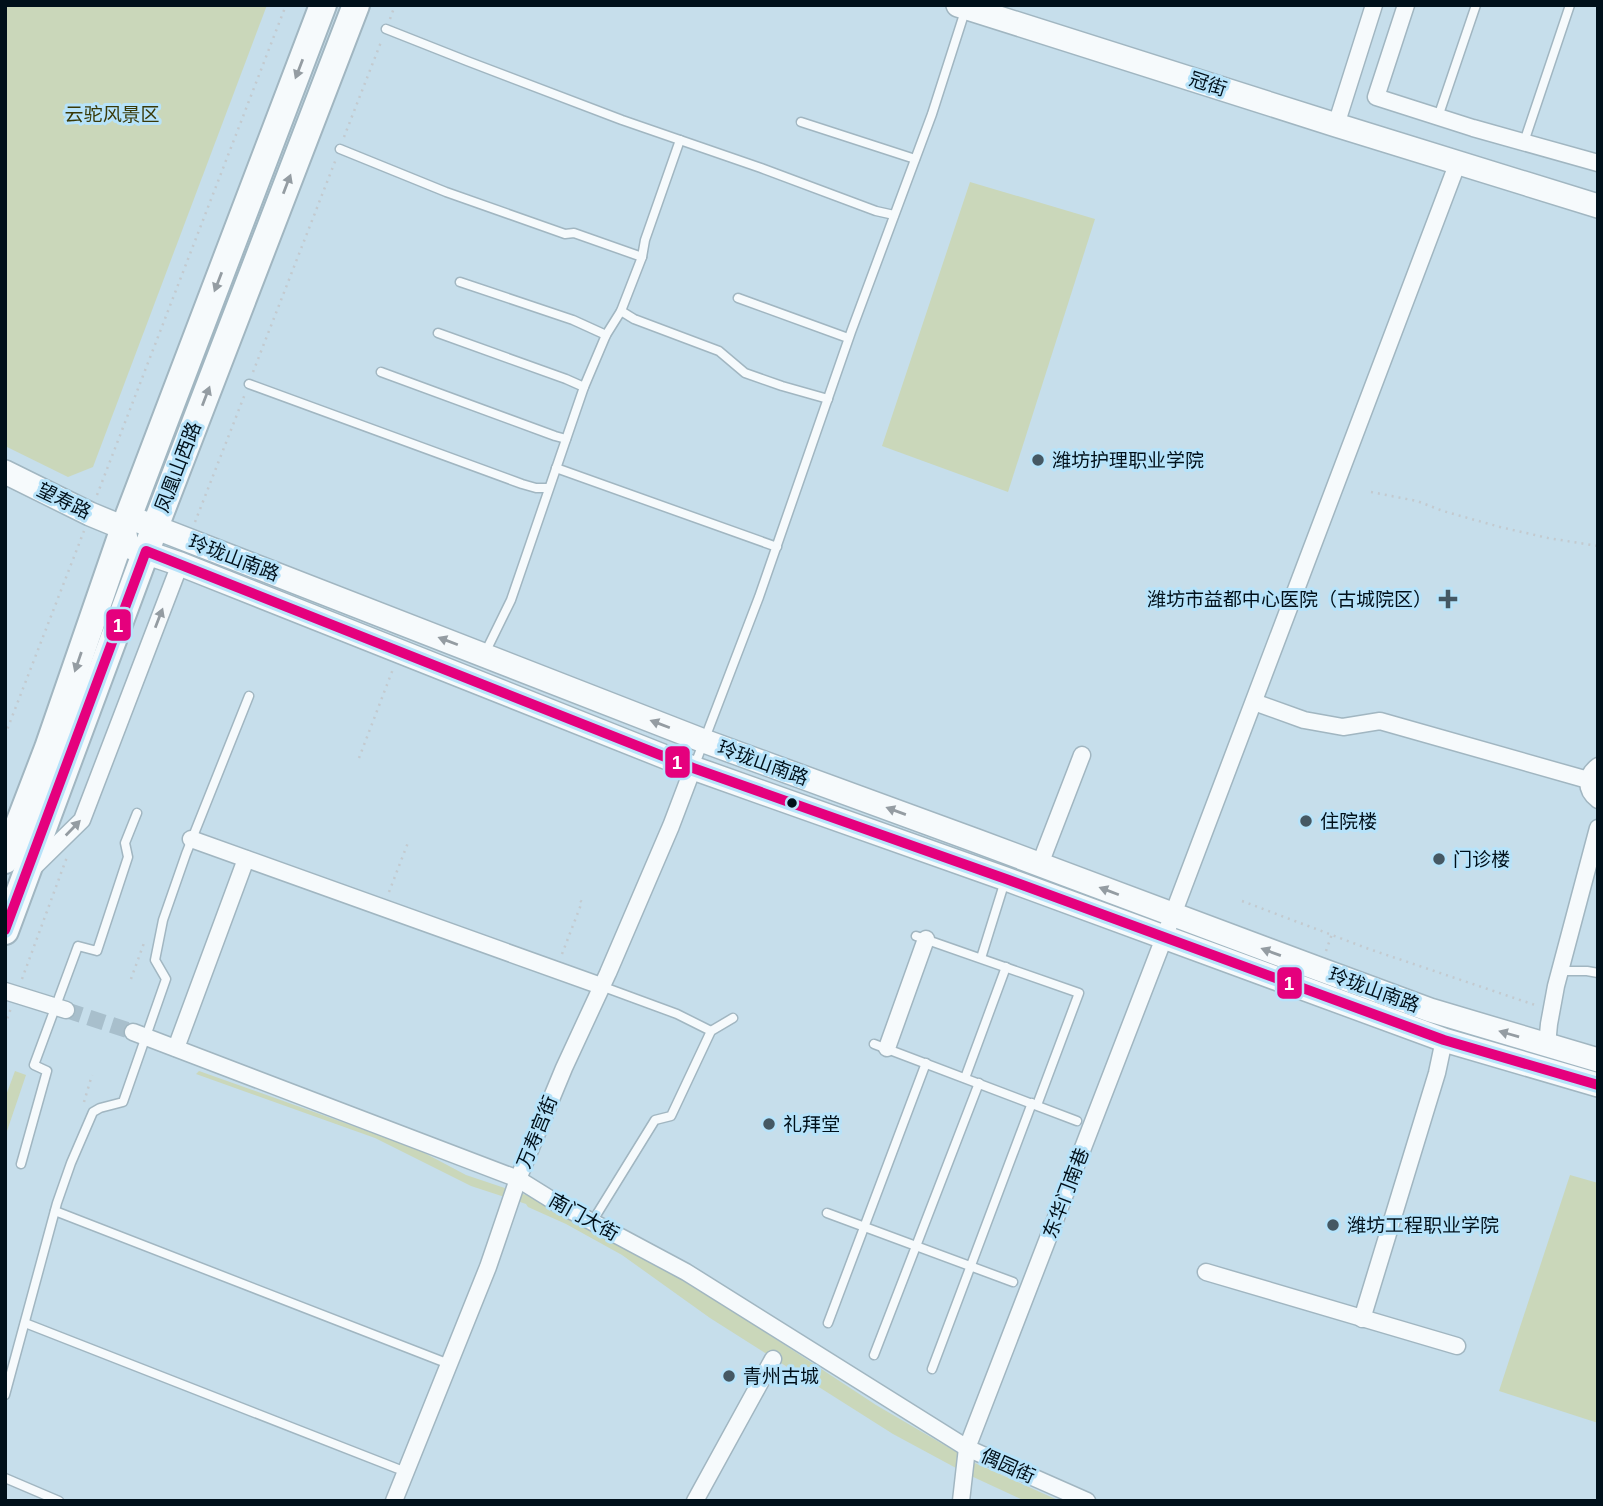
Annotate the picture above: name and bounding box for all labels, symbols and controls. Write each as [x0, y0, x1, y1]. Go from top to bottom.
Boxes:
one-way arrow [293, 59, 304, 80]
street label: 冠街 [1187, 68, 1229, 100]
park label: 云驼风景区 [64, 104, 160, 125]
one-way arrow [281, 173, 292, 194]
one-way arrow [212, 271, 223, 292]
one-way arrow [200, 386, 211, 407]
street label: 凤凰山西路 [151, 419, 205, 515]
place label: 潍坊护理职业学院 [1052, 450, 1204, 471]
marker: 潍坊护理职业学院 [1030, 452, 1046, 468]
street label: 望寿路 [34, 479, 94, 523]
street label: 玲珑山南路 [186, 531, 282, 585]
place label: 潍坊市益都中心医院（古城院区） [1147, 589, 1432, 610]
marker: 潍坊市益都中心医院（古城院区） [1438, 589, 1458, 609]
line badge: 1 [105, 608, 132, 642]
one-way arrow [154, 608, 165, 629]
text: 1 [113, 615, 124, 636]
one-way arrow [437, 636, 458, 647]
one-way arrow [72, 651, 83, 672]
one-way arrow [649, 718, 670, 729]
street label: 玲珑山南路 [715, 737, 811, 789]
line badge: 1 [664, 745, 691, 779]
text: 1 [672, 752, 683, 773]
unlabelled marker [785, 796, 799, 810]
one-way arrow [886, 805, 907, 816]
place label: 住院楼 [1320, 811, 1377, 832]
marker: 住院楼 [1298, 813, 1314, 829]
one-way arrow [65, 820, 81, 837]
place label: 门诊楼 [1453, 849, 1510, 870]
marker: 门诊楼 [1431, 851, 1447, 867]
one-way arrow [1099, 885, 1120, 896]
one-way arrow [1260, 946, 1281, 957]
street label: 玲珑山南路 [1326, 964, 1422, 1016]
line badge: 1 [1276, 966, 1303, 1000]
text: 1 [1284, 973, 1295, 994]
one-way arrow [1498, 1029, 1519, 1039]
street label: 万寿宫街 [513, 1093, 561, 1171]
place label: 礼拜堂 [783, 1114, 840, 1135]
marker: 礼拜堂 [761, 1116, 777, 1132]
street label: 东华门南巷 [1039, 1145, 1093, 1241]
street label: 南门大街 [546, 1189, 622, 1245]
place label: 潍坊工程职业学院 [1347, 1215, 1499, 1236]
marker: 潍坊工程职业学院 [1325, 1217, 1341, 1233]
place label: 青州古城 [743, 1366, 819, 1387]
marker: 青州古城 [721, 1368, 737, 1384]
street label: 偶园街 [978, 1445, 1038, 1487]

